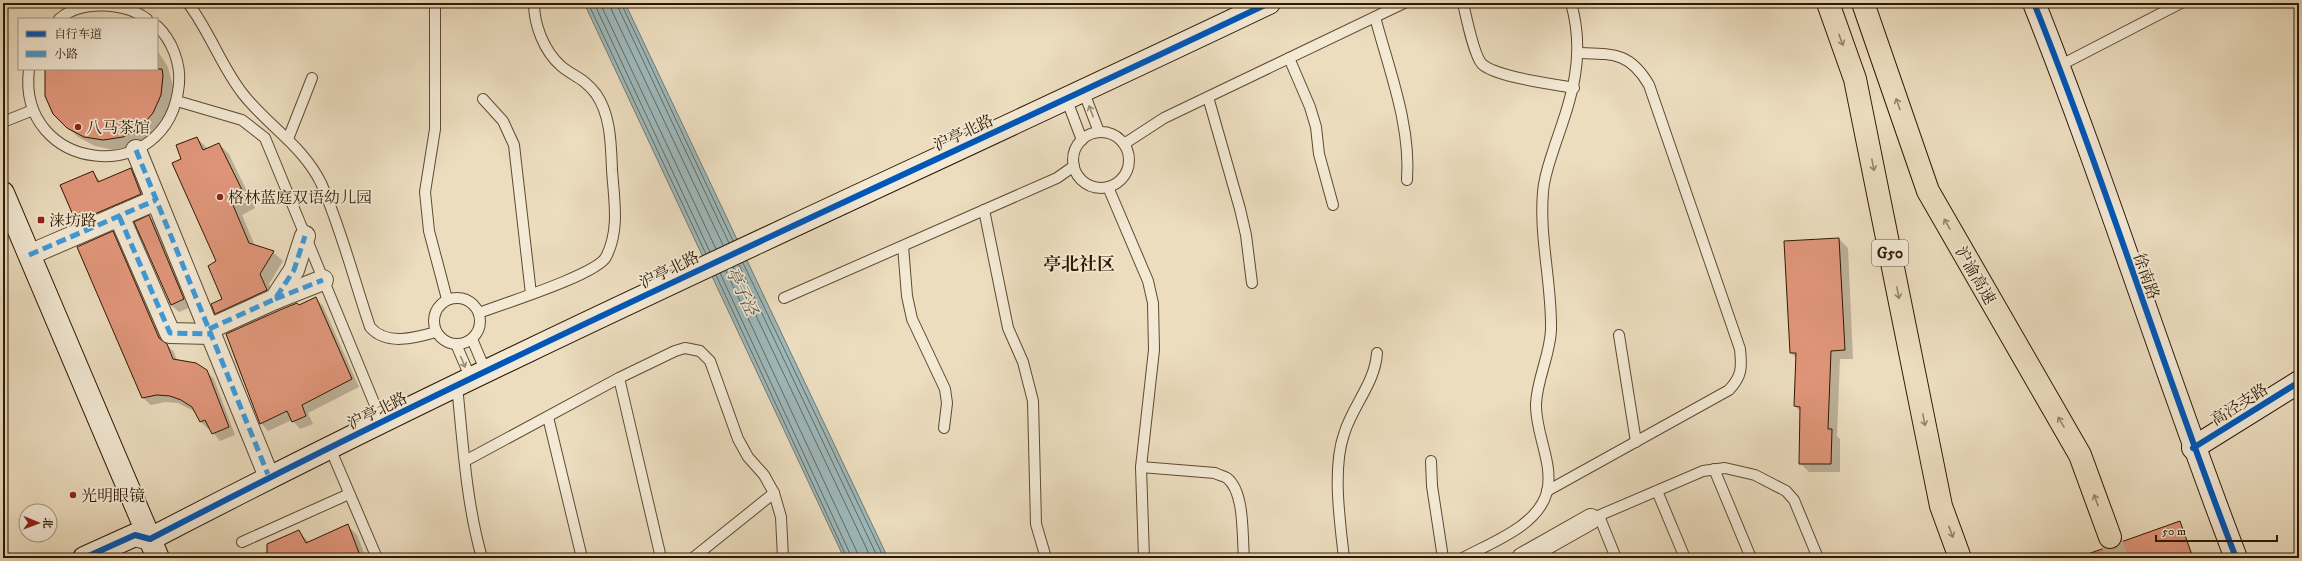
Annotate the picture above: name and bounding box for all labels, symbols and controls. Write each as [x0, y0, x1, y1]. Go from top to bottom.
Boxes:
legend [18, 18, 158, 70]
text: 自行车道 [54, 27, 102, 42]
one-way arrow [1838, 33, 1846, 45]
text: 小路 [54, 47, 78, 62]
one-way arrow [1894, 98, 1901, 111]
one-way arrow [1087, 105, 1094, 118]
street label: 沪亭北路 [930, 110, 997, 155]
place label: 八马茶馆 [86, 118, 150, 138]
marker: 八马茶馆 [73, 122, 83, 132]
one-way arrow [1869, 159, 1877, 172]
place label: 格林蓝庭双语幼儿园 [228, 188, 372, 208]
marker: 格林蓝庭双语幼儿园 [215, 192, 225, 202]
place label: 涞坊路 [49, 211, 97, 231]
marker: 涞坊路 [36, 215, 46, 225]
one-way arrow [1942, 218, 1950, 230]
road number: G50 [1872, 240, 1908, 266]
street label: 沪渝高速 [1950, 243, 2000, 308]
street label: 沪亭北路 [636, 247, 703, 293]
street label: 徐南路 [2129, 250, 2163, 302]
district label: 亭北社区 [1043, 254, 1115, 276]
water label: 亭子泾 [720, 264, 762, 320]
one-way arrow [1895, 286, 1903, 299]
one-way arrow [460, 355, 468, 367]
street label: 高泾支路 [2207, 379, 2272, 430]
street label: 沪亭北路 [344, 388, 411, 434]
one-way arrow [1921, 413, 1929, 426]
one-way arrow [2056, 416, 2064, 428]
place label: 光明眼镜 [81, 486, 145, 506]
marker: 光明眼镜 [68, 490, 78, 500]
one-way arrow [2092, 495, 2100, 507]
north arrow [18, 503, 58, 543]
scale bar [2156, 517, 2277, 543]
text: 北 [40, 518, 54, 529]
text: 50 m [2162, 524, 2186, 539]
one-way arrow [1947, 526, 1955, 538]

